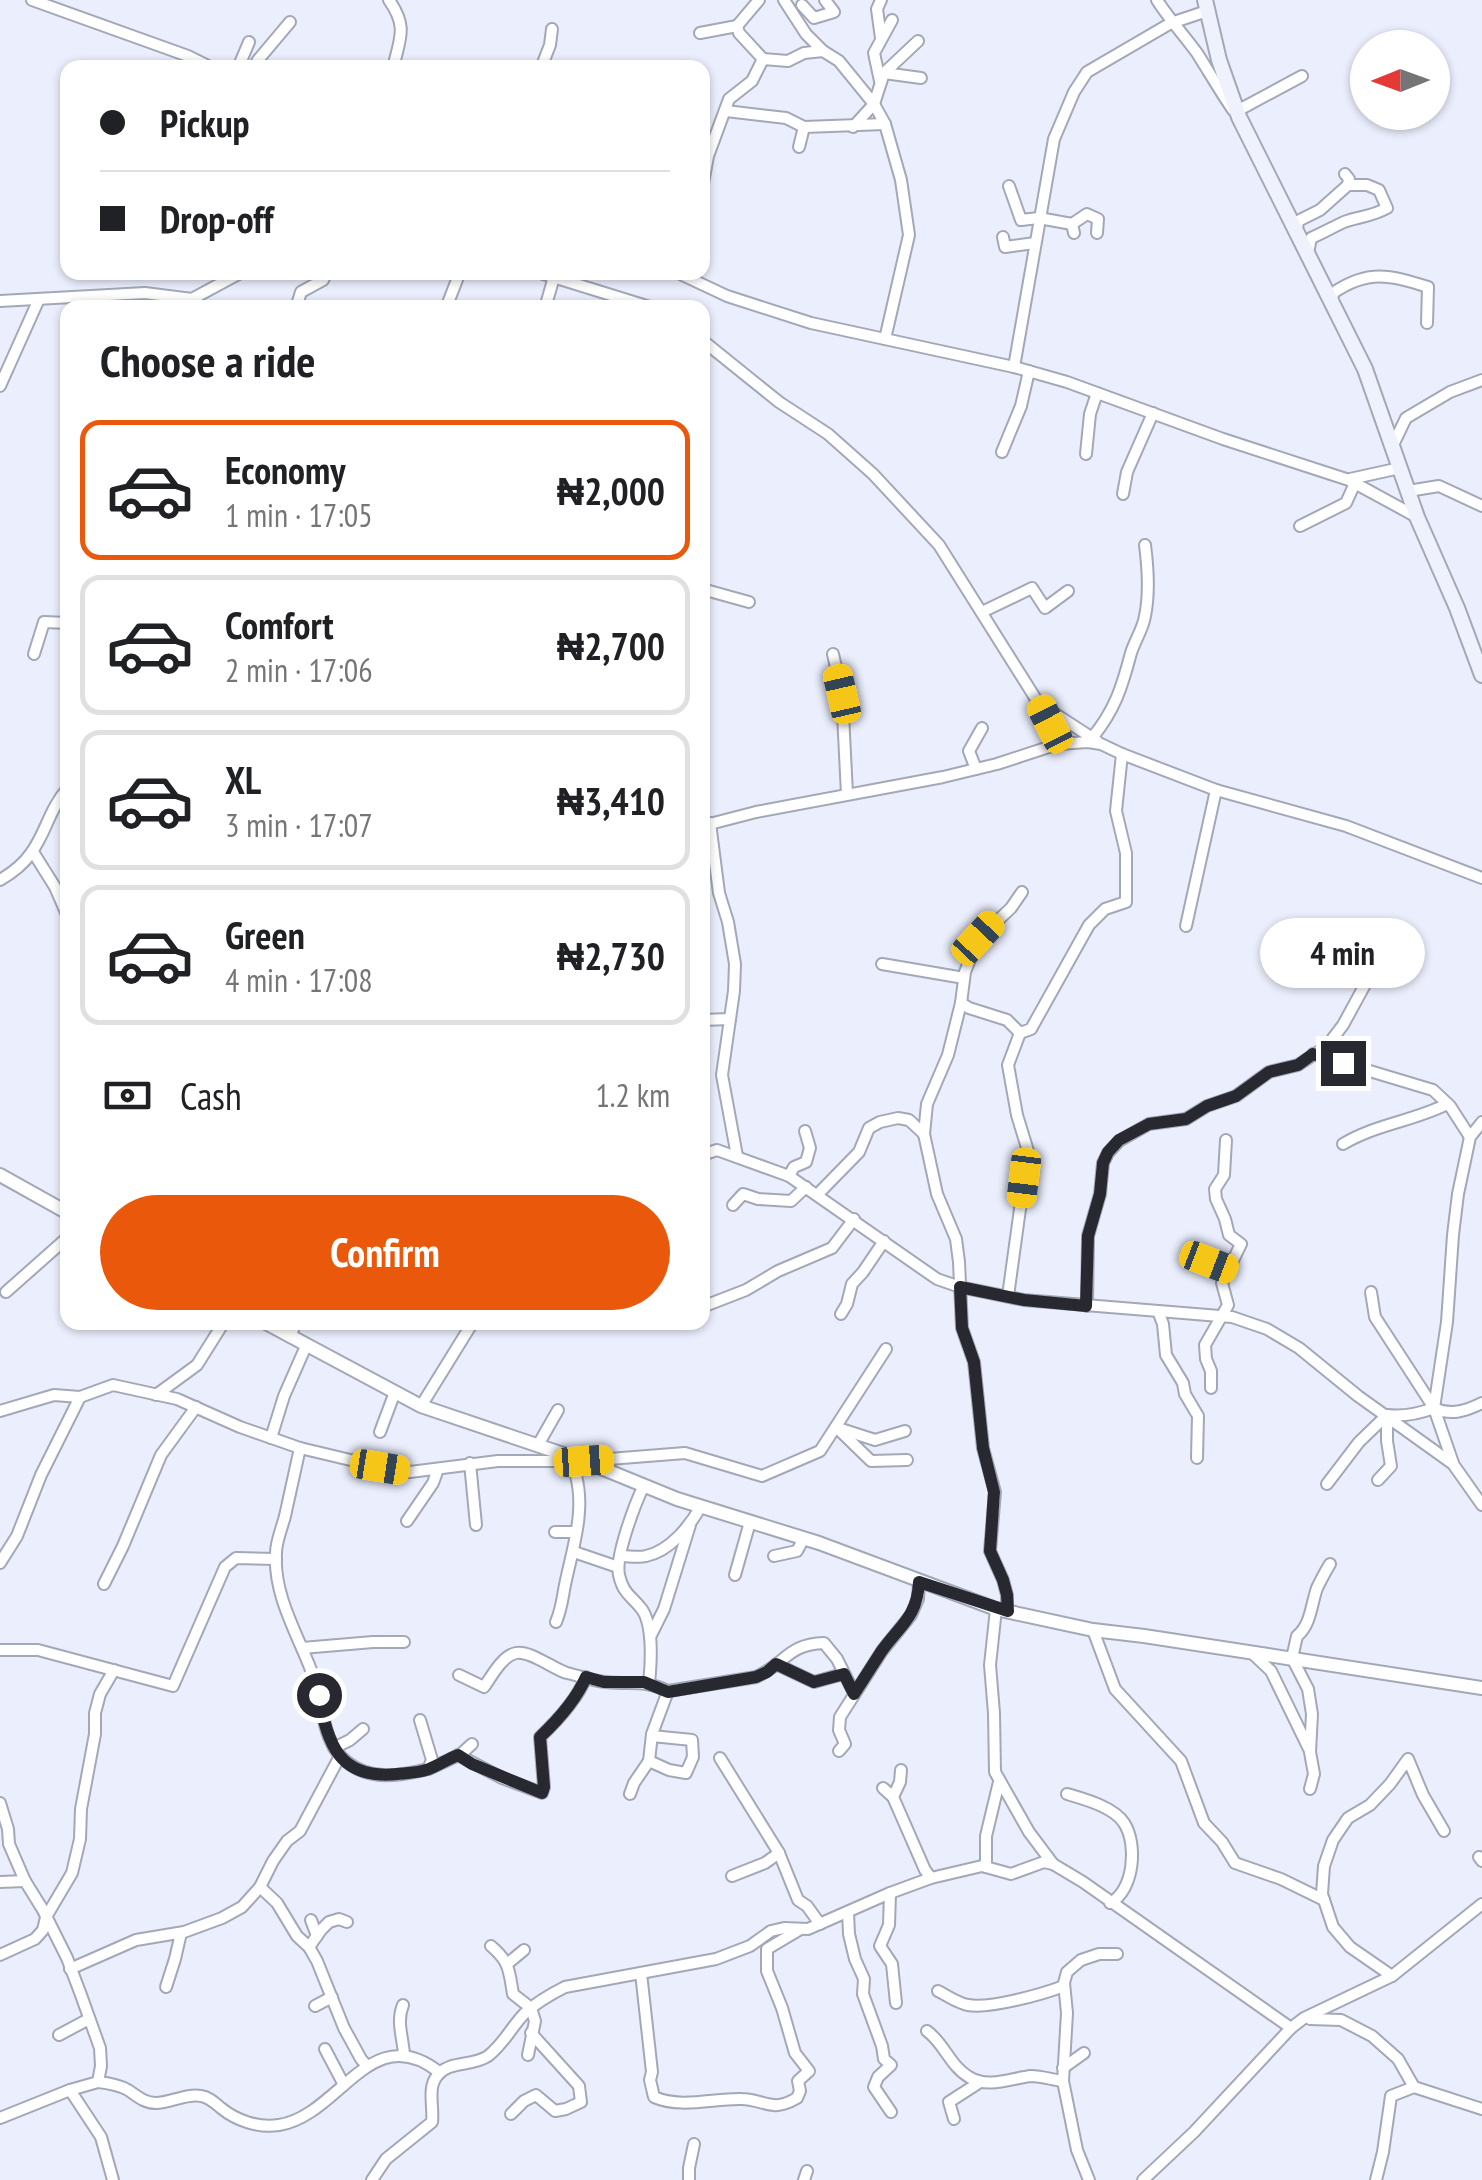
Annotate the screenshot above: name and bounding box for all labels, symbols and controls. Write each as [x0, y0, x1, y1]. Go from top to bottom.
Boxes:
north arrow [1350, 30, 1450, 130]
map controls [1350, 30, 1450, 130]
text: Pickup [160, 98, 250, 147]
text: Drop-off [160, 194, 274, 243]
text: Choose a ride [100, 331, 315, 389]
icon: car [105, 445, 195, 535]
text: Economy [225, 445, 345, 494]
text: ₦2,000 [557, 466, 665, 515]
text: 1 min · 17:05 [225, 494, 373, 536]
icon: car [105, 600, 195, 690]
text: Comfort [225, 600, 334, 649]
text: ₦2,700 [557, 621, 665, 670]
text: 2 min · 17:06 [225, 649, 373, 691]
car [821, 661, 863, 727]
car [1023, 690, 1077, 758]
icon: car [105, 755, 195, 845]
text: XL [225, 755, 261, 804]
text: ₦3,410 [557, 776, 665, 825]
text: 3 min · 17:07 [225, 804, 373, 846]
car [947, 906, 1009, 970]
icon: car [105, 910, 195, 1000]
text: Green [225, 910, 305, 959]
callout: 4 min [1260, 918, 1426, 988]
text: ₦2,730 [557, 931, 665, 980]
text: 4 min [1310, 932, 1375, 974]
text: 4 min · 17:08 [225, 959, 373, 1001]
route end [1321, 1041, 1366, 1086]
icon: cash [100, 1068, 155, 1123]
text: Cash [180, 1071, 242, 1120]
text: 1.2 km [595, 1074, 670, 1116]
car [1005, 1146, 1043, 1210]
button: Confirm [100, 1195, 670, 1310]
car [1176, 1237, 1242, 1287]
car [553, 1444, 615, 1478]
car [348, 1447, 412, 1487]
route start [297, 1673, 342, 1718]

